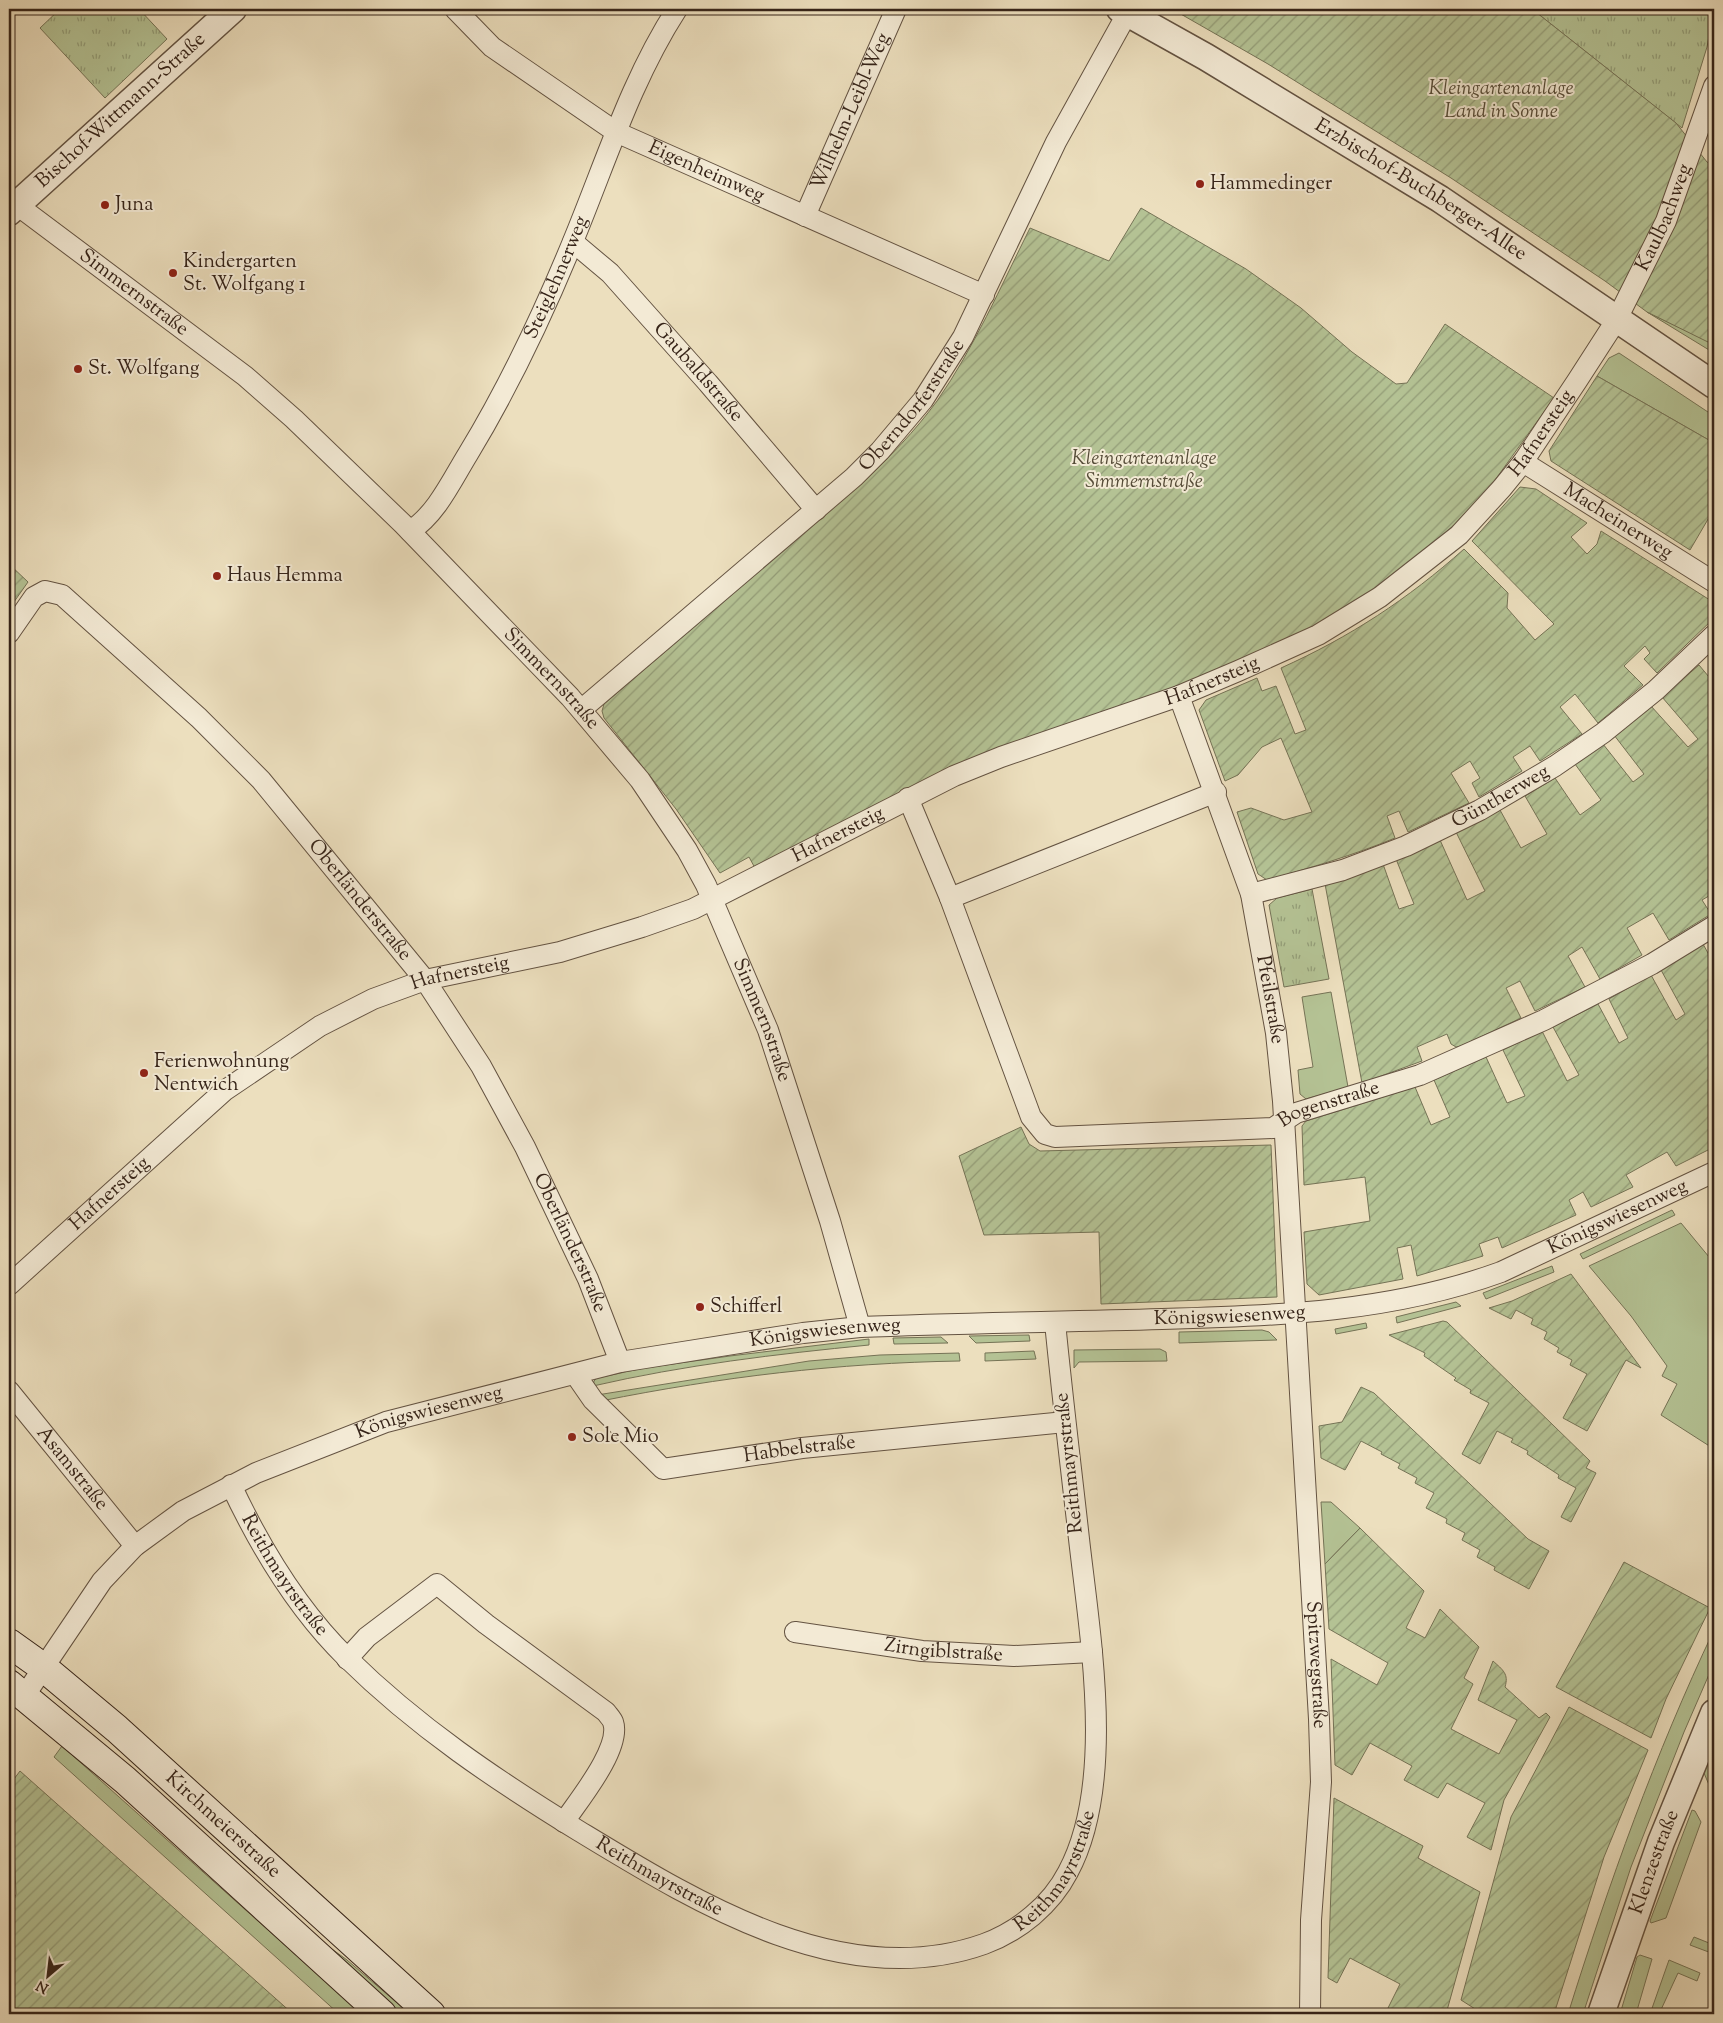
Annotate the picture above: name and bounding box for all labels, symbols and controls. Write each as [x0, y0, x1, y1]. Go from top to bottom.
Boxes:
street label: Bischof-Wittmann-Straße [30, 26, 212, 195]
street label: Wilhelm-Leibl-Weg [804, 28, 898, 195]
park label: Kleingartenanlage Land in Sonne [1428, 75, 1574, 127]
street label: Erzbischof-Buchberger-Allee [1309, 112, 1533, 268]
street label: Eigenheimweg [643, 133, 769, 211]
street label: Kaulbachweg [1628, 160, 1700, 277]
place label: Hammedinger [1210, 170, 1333, 199]
marker: Hammedinger [1194, 178, 1206, 190]
place label: Juna [114, 191, 153, 220]
marker: Juna [99, 199, 111, 211]
street label: Steiglehnerweg [517, 211, 596, 344]
street label: Simmernstraße [73, 242, 195, 343]
place label: Kindergarten St. Wolfgang 1 [183, 248, 306, 300]
marker: Kindergarten St. Wolfgang 1 [167, 267, 179, 279]
street label: Gaubaldstraße [646, 316, 750, 429]
street label: Oberndorferstraße [852, 334, 972, 479]
place label: St. Wolfgang [88, 355, 200, 384]
marker: St. Wolfgang [72, 363, 84, 375]
street label: Hafnersteig [1502, 384, 1582, 483]
park label: Kleingartenanlage Simmernstraße [1071, 445, 1217, 497]
street label: Macheinerweg [1557, 476, 1679, 567]
place label: Haus Hemma [227, 562, 343, 591]
marker: Haus Hemma [211, 570, 223, 582]
street label: Simmernstraße [496, 621, 606, 736]
street label: Hafnersteig [1161, 649, 1264, 714]
street label: Güntherweg [1447, 758, 1555, 836]
street label: Hafnersteig [787, 799, 889, 871]
street label: Oberländerstraße [301, 833, 418, 968]
street label: Hafnersteig [407, 948, 512, 999]
street label: Pfeilstraße [1248, 953, 1292, 1045]
street label: Simmernstraße [725, 954, 798, 1086]
place label: Ferienwohnung Nentwich [154, 1048, 289, 1100]
marker: Ferienwohnung Nentwich [138, 1067, 150, 1079]
street label: Bogenstraße [1272, 1074, 1383, 1135]
street label: Hafnersteig [63, 1150, 157, 1238]
street label: Oberländerstraße [525, 1168, 614, 1317]
street label: Königswiesenweg [1543, 1172, 1693, 1263]
place label: Schifferl [710, 1293, 783, 1322]
street label: Königswiesenweg [1154, 1298, 1307, 1334]
marker: Schifferl [694, 1301, 706, 1313]
street label: Königswiesenweg [748, 1311, 901, 1356]
street label: Königswiesenweg [351, 1378, 506, 1447]
street label: Reithmayrstraße [1048, 1391, 1092, 1535]
street label: Asamstraße [29, 1420, 115, 1517]
place label: Sole Mio [582, 1423, 659, 1452]
street label: Habbelstraße [742, 1428, 857, 1471]
marker: Sole Mio [566, 1431, 578, 1443]
street label: Reithmayrstraße [233, 1509, 335, 1643]
street label: Spitzwegstraße [1298, 1600, 1334, 1729]
street label: Zirngiblstraße [882, 1631, 1004, 1670]
street label: Kirchmeierstraße [158, 1765, 287, 1885]
street label: Klenzestraße [1622, 1806, 1687, 1918]
street label: Reithmayrstraße [1008, 1808, 1103, 1939]
street label: Reithmayrstraße [590, 1830, 728, 1924]
north arrow [22, 1950, 72, 2000]
text: N [33, 1974, 52, 1997]

